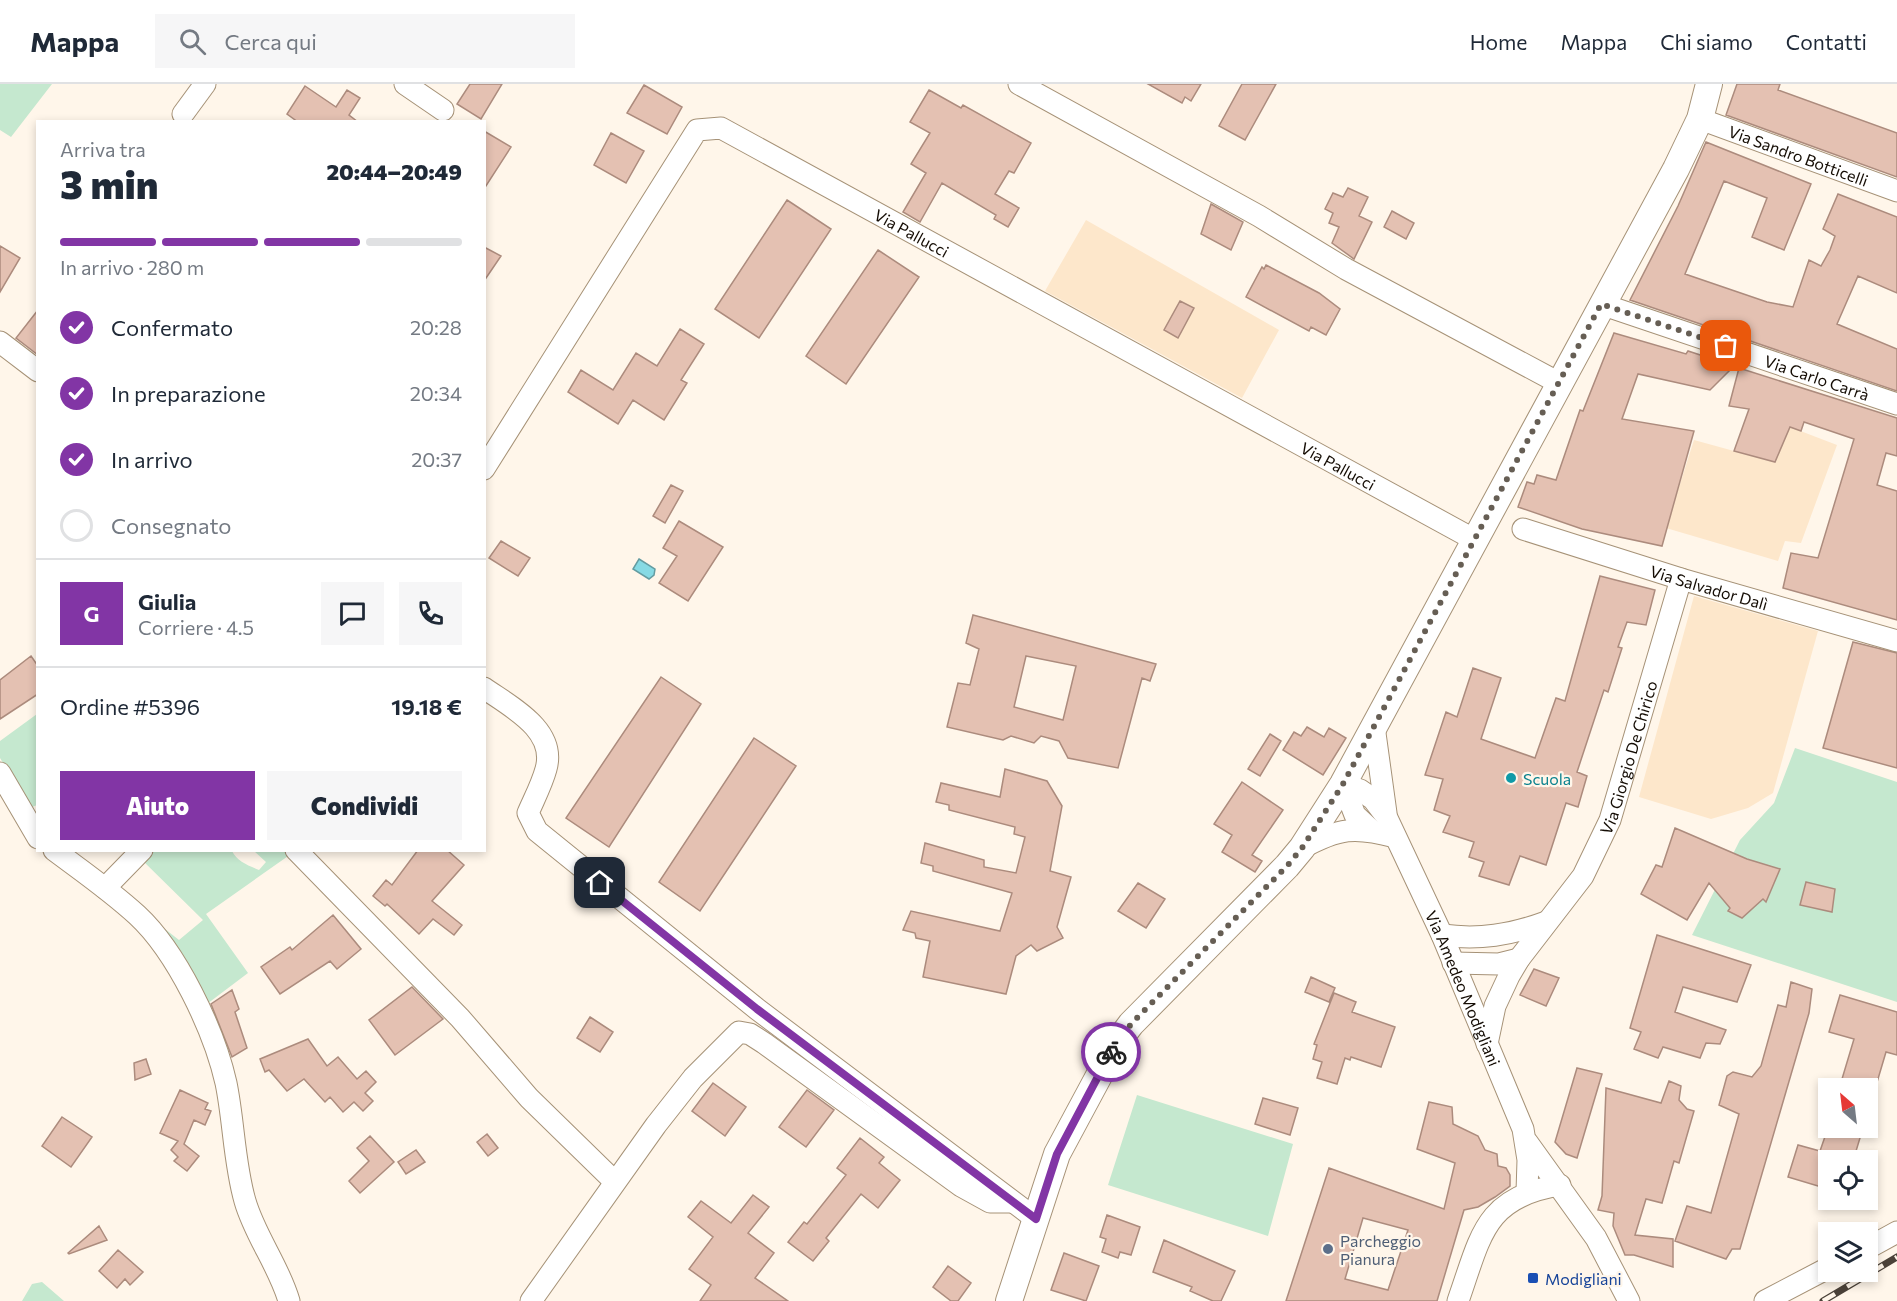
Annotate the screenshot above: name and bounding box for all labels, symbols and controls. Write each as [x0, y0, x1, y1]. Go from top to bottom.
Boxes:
search box [155, 14, 575, 68]
text: Mappa [30, 24, 119, 58]
icon: search [176, 25, 209, 58]
text: Cerca qui [224, 28, 317, 55]
text: Home [1470, 29, 1527, 54]
text: Mappa [1560, 29, 1627, 54]
text: Chi siamo [1660, 29, 1753, 54]
text: Contatti [1786, 29, 1867, 54]
street label: Via Sandro Botticelli [1726, 121, 1871, 189]
text: Arriva tra [60, 137, 146, 161]
text: 20:44–20:49 [327, 158, 462, 185]
text: 3 min [60, 159, 158, 207]
street label: Via Pallucci [871, 204, 952, 260]
text: In arrivo · 280 m [60, 255, 204, 279]
icon: check [60, 311, 93, 344]
text: Confermato [111, 314, 233, 341]
text: 20:28 [410, 315, 462, 339]
pin [1700, 320, 1751, 371]
icon: bag [1709, 329, 1742, 362]
street label: Via Carlo Carrà [1762, 350, 1872, 403]
icon: check [60, 377, 93, 410]
text: In preparazione [111, 380, 266, 407]
text: 20:34 [410, 381, 462, 405]
street label: Via Pallucci [1298, 437, 1379, 493]
icon: check [60, 443, 93, 476]
text: In arrivo [111, 446, 193, 473]
text: 20:37 [411, 447, 462, 471]
text: Consegnato [111, 512, 231, 539]
street label: Via Salvador Dalì [1648, 560, 1770, 613]
button: chat [321, 582, 384, 645]
button: phone [399, 582, 462, 645]
text: Giulia [138, 588, 196, 615]
text: G [83, 600, 100, 627]
text: Corriere · 4.5 [138, 615, 254, 639]
street label: Via Giorgio De Chirico [1595, 678, 1660, 837]
text: Ordine #5396 [60, 693, 200, 720]
text: 19.18 € [391, 693, 462, 720]
place label: Scuola [1523, 769, 1571, 788]
button: Aiuto [60, 771, 255, 840]
button: Condividi [267, 771, 462, 840]
marker: Scuola [1504, 771, 1518, 785]
pin [574, 857, 625, 908]
icon: home [583, 866, 616, 899]
street label: Via Amedeo Modigliani [1422, 907, 1505, 1069]
courier [1081, 1022, 1141, 1082]
icon: bike [1095, 1036, 1128, 1069]
north arrow [1818, 1078, 1878, 1138]
map controls [1818, 1078, 1878, 1282]
button: locate [1818, 1150, 1878, 1210]
button: layers [1818, 1222, 1878, 1282]
place label: Parcheggio Pianura [1340, 1231, 1421, 1268]
marker: Parcheggio Pianura [1321, 1242, 1335, 1256]
place label: Modigliani [1545, 1269, 1622, 1288]
marker: Modigliani [1526, 1271, 1540, 1285]

